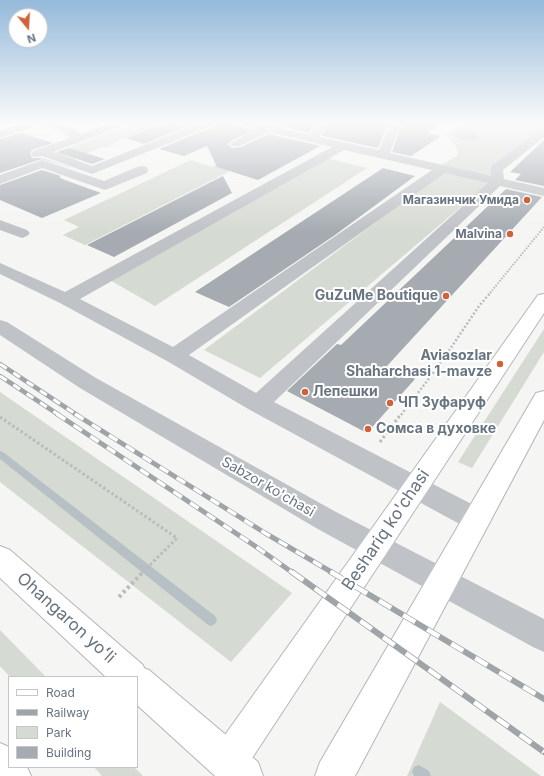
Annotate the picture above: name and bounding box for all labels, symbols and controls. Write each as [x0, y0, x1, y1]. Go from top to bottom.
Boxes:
north arrow [8, 8, 48, 48]
text: N [25, 31, 38, 46]
place label: Магазинчик Умида [403, 193, 519, 207]
marker: Магазинчик Умида [522, 195, 532, 205]
place label: Malvina [456, 227, 502, 241]
marker: Malvina [505, 229, 515, 239]
place label: GuZuMe Boutique [315, 288, 438, 304]
marker: GuZuMe Boutique [441, 291, 451, 301]
place label: Aviasozlar Shaharchasi 1-mavze [346, 348, 492, 380]
marker: Aviasozlar Shaharchasi 1-mavze [495, 359, 505, 369]
place label: Лепешки [313, 384, 378, 400]
marker: Лепешки [300, 387, 310, 397]
place label: ЧП Зуфаруф [398, 395, 486, 411]
marker: ЧП Зуфаруф [385, 398, 395, 408]
place label: Сомса в духовке [376, 421, 496, 437]
marker: Сомса в духовке [363, 424, 373, 434]
street label: Sabzor ko'chasi [218, 454, 318, 520]
street label: Beshariq ko'chasi [338, 466, 434, 594]
street label: Ohangaron yoʻli [12, 568, 120, 668]
legend [8, 676, 138, 768]
text: Road [46, 685, 75, 700]
text: Railway [46, 705, 89, 720]
text: Park [46, 725, 72, 740]
text: Building [46, 745, 91, 760]

